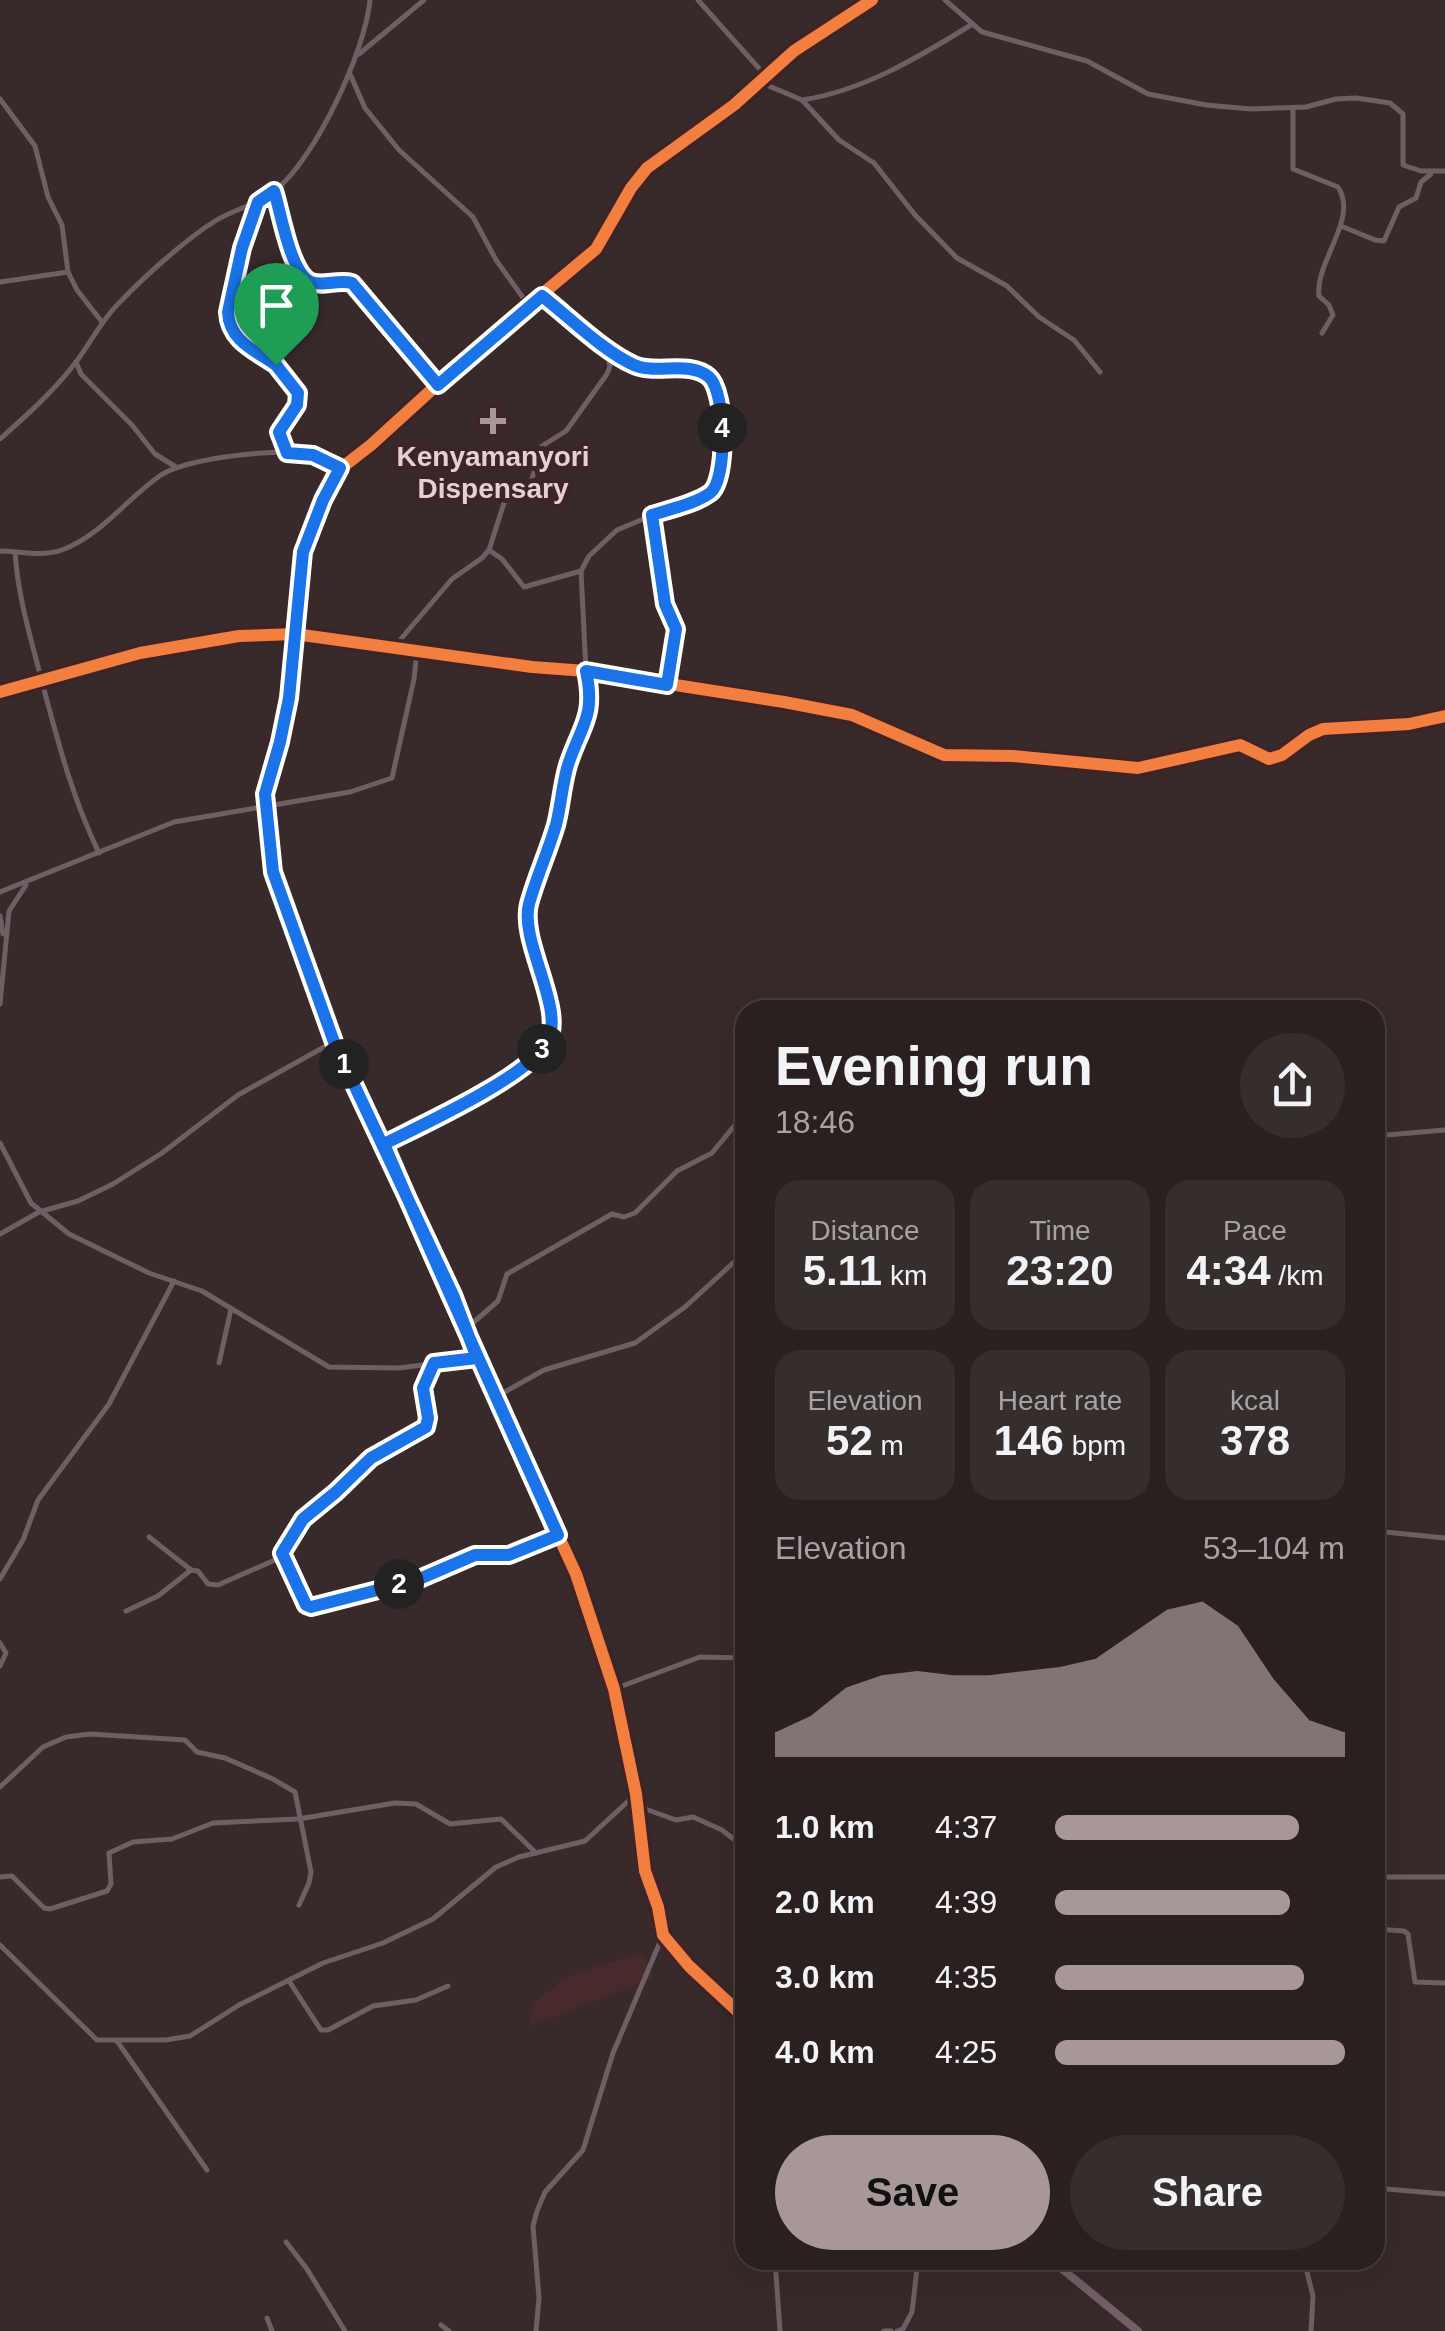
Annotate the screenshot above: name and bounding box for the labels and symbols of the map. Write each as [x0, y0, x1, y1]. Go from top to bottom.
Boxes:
pin [234, 263, 319, 366]
pin: 4 [697, 403, 747, 453]
marker: Kenyamanyori Dispensary [480, 408, 506, 434]
place label: Kenyamanyori Dispensary [397, 441, 589, 504]
pin: 3 [517, 1024, 567, 1074]
pin: 1 [319, 1039, 369, 1089]
pin: 2 [374, 1559, 424, 1609]

